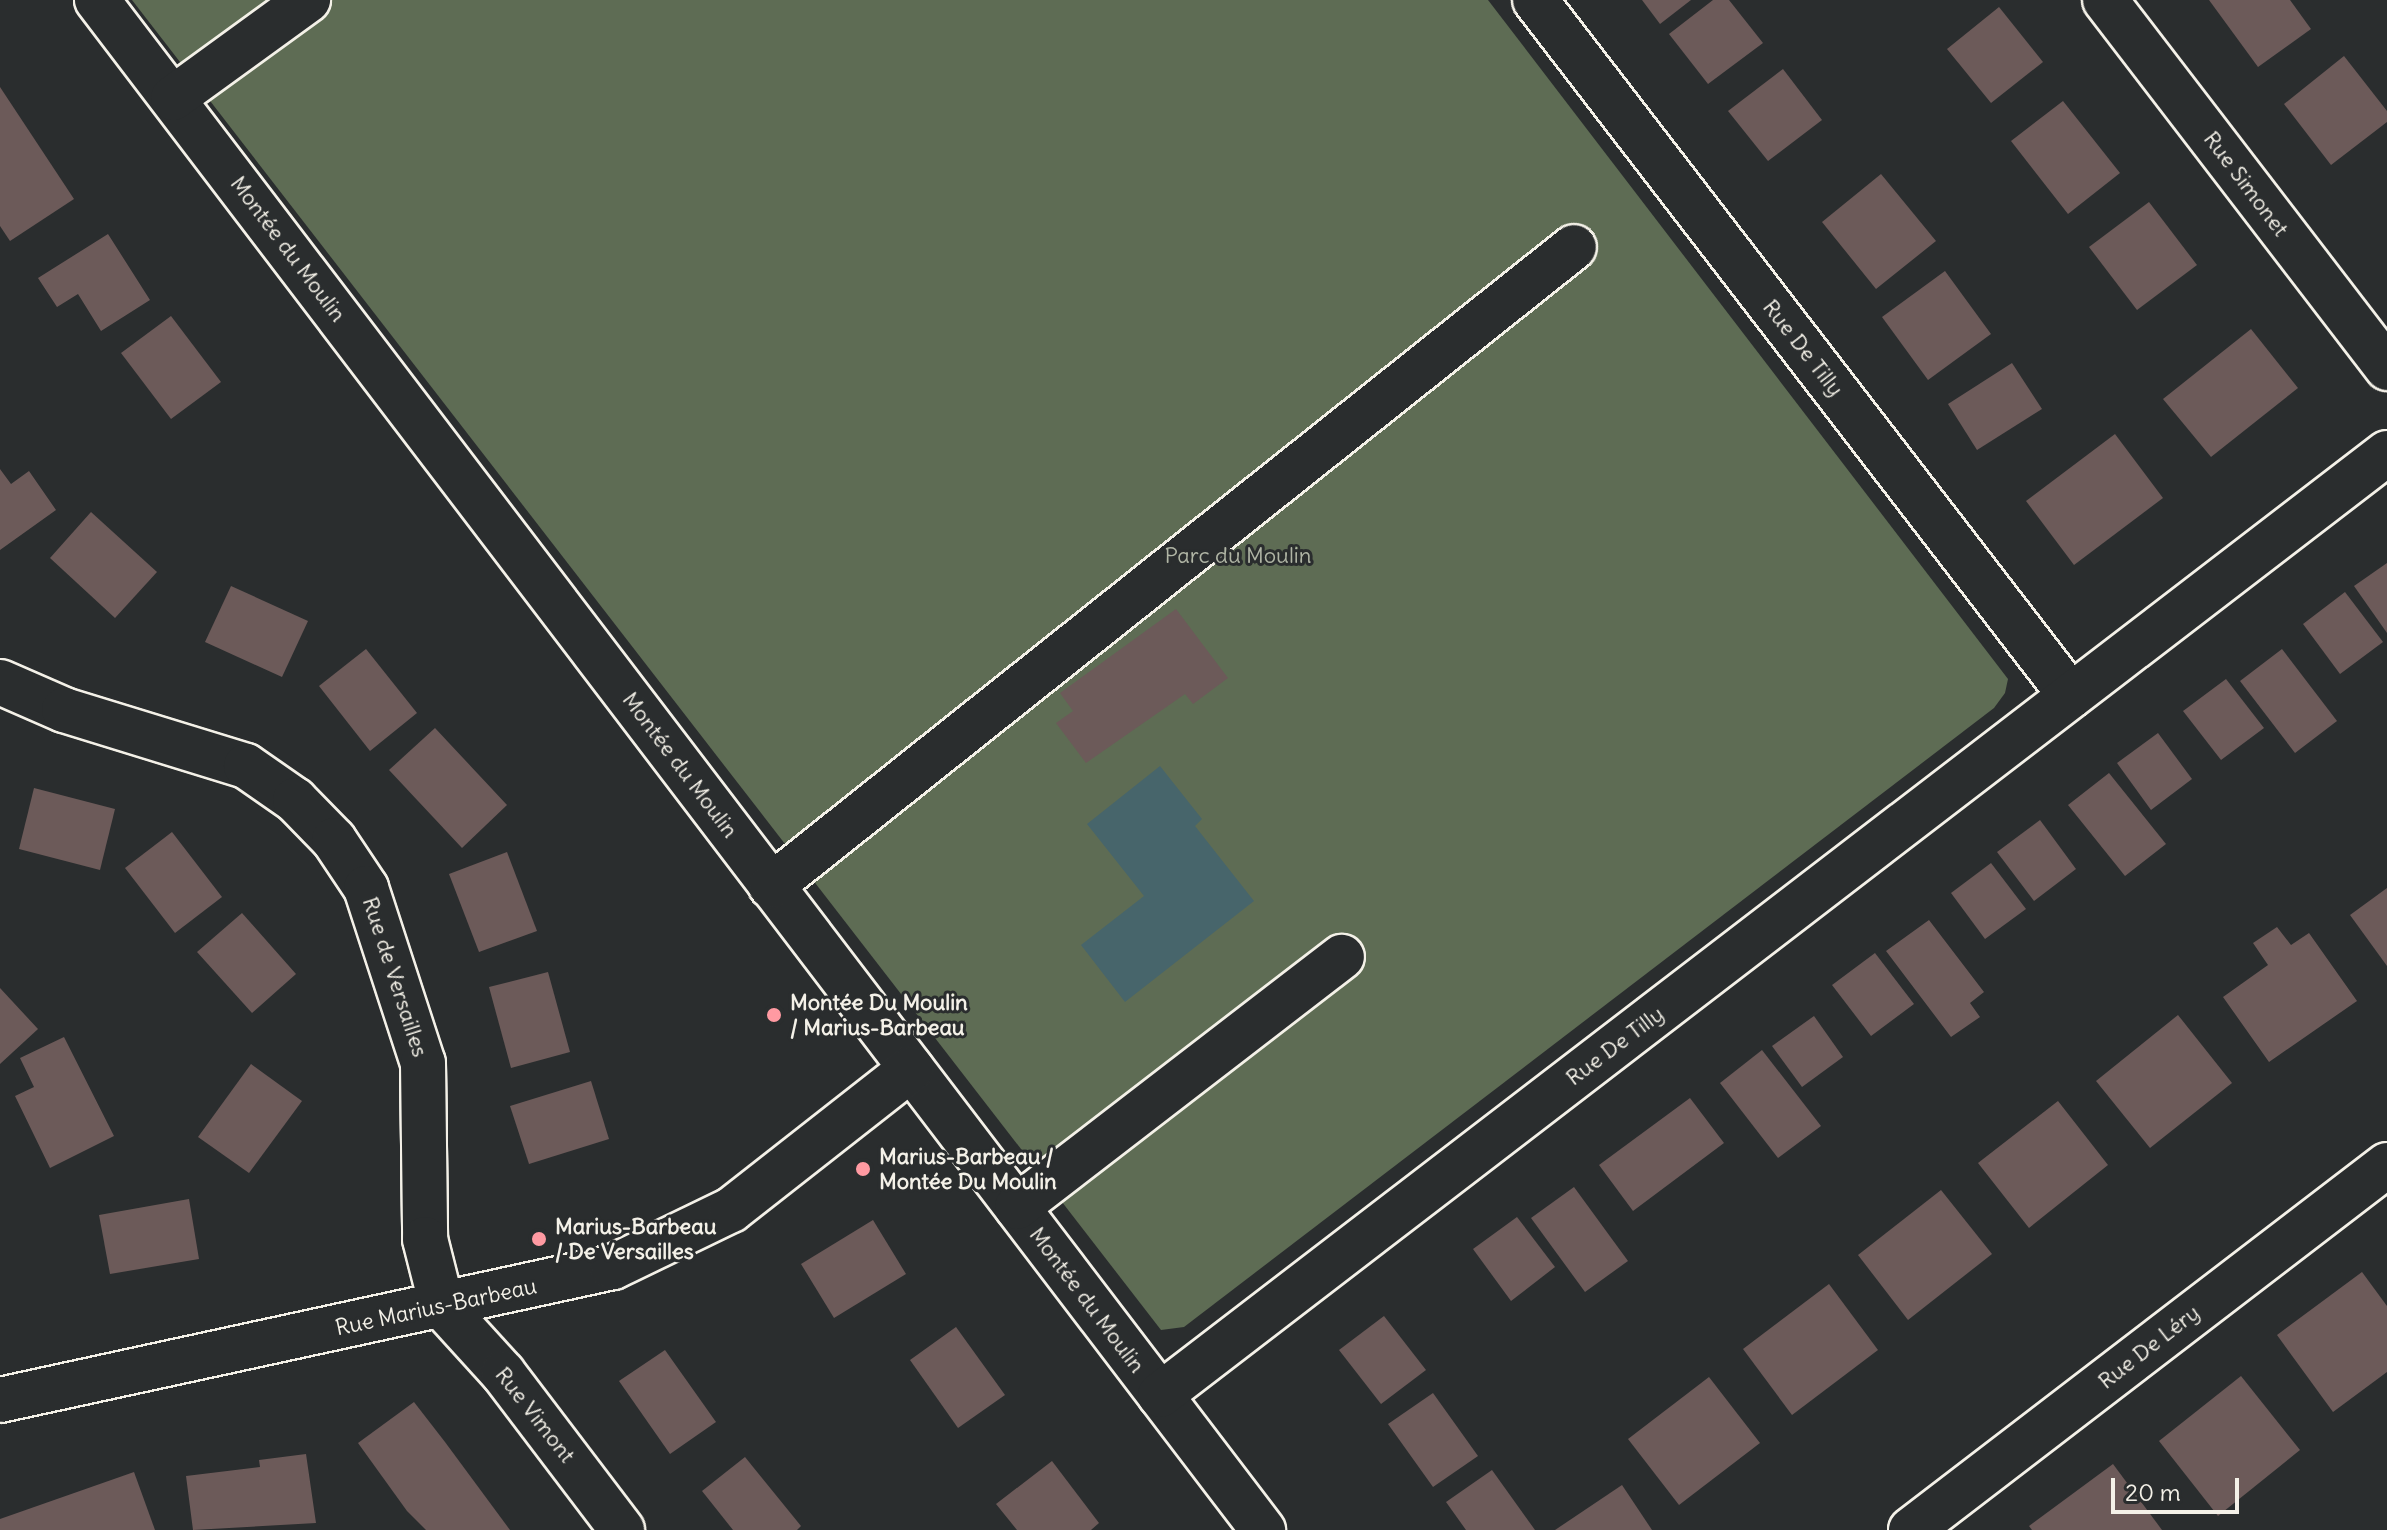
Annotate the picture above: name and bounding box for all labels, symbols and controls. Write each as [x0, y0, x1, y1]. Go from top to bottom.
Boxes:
street label: Rue Simonet [2198, 126, 2294, 242]
street label: Montée du Moulin [225, 171, 351, 327]
street label: Rue De Tilly [1757, 294, 1849, 402]
park label: Parc du Moulin [1165, 543, 1311, 569]
street label: Montée du Moulin [617, 687, 743, 843]
street label: Rue de Versailles [357, 894, 433, 1060]
place label: Montée Du Moulin / Marius-Barbeau [790, 989, 968, 1040]
street label: Rue De Tilly [1561, 1001, 1669, 1091]
marker: Montée Du Moulin / Marius-Barbeau [765, 1006, 783, 1024]
place label: Marius-Barbeau / Montée Du Moulin [879, 1143, 1057, 1194]
marker: Marius-Barbeau / Montée Du Moulin [854, 1160, 872, 1178]
place label: Marius-Barbeau / De Versailles [555, 1213, 716, 1264]
street label: Montée du Moulin [1024, 1222, 1150, 1378]
marker: Marius-Barbeau / De Versailles [530, 1230, 548, 1248]
street label: Rue Marius-Barbeau [333, 1273, 539, 1341]
street label: Rue De Léry [2093, 1299, 2205, 1395]
street label: Rue Vimont [490, 1362, 580, 1468]
scale bar [2115, 1462, 2243, 1512]
text: 20 m [2125, 1477, 2181, 1507]

